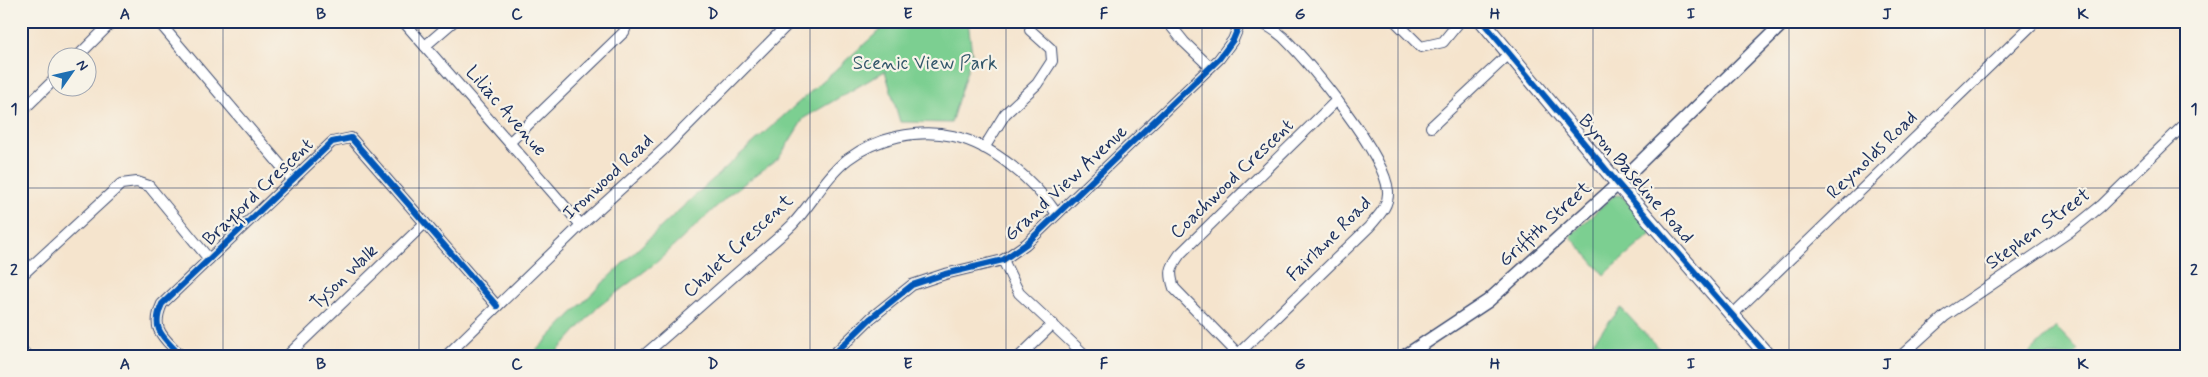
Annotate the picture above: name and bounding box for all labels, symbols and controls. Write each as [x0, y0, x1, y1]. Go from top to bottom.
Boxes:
text: A [120, 4, 130, 25]
text: B [316, 4, 326, 25]
text: C [511, 4, 523, 25]
text: D [707, 4, 719, 25]
text: E [903, 4, 913, 25]
text: F [1100, 4, 1109, 25]
text: G [1295, 4, 1306, 25]
text: H [1490, 4, 1501, 25]
text: I [1687, 4, 1696, 25]
text: J [1882, 4, 1892, 25]
text: K [2077, 4, 2089, 25]
north arrow [48, 48, 98, 98]
park label: Scenic View Park [853, 51, 997, 76]
text: N [72, 56, 92, 74]
street label: Liliac Avenue [460, 60, 552, 162]
text: 1 [10, 99, 18, 120]
text: 1 [2190, 99, 2198, 120]
street label: Reynolds Road [1821, 105, 1923, 205]
street label: Byron Baseline Road [1573, 109, 1699, 249]
street label: Coachwood Crescent [1165, 113, 1299, 245]
street label: Grand View Avenue [999, 119, 1133, 247]
street label: Ironwood Road [557, 129, 659, 225]
street label: Brayford Crescent [197, 133, 321, 254]
street label: Griffith Street [1493, 176, 1597, 272]
street label: Stephen Street [1981, 183, 2095, 275]
street label: Chalet Crescent [678, 189, 798, 303]
street label: Fairlane Road [1281, 191, 1377, 287]
street label: Tyson Walk [305, 238, 383, 315]
text: 2 [10, 260, 18, 281]
text: 2 [2190, 260, 2198, 281]
text: A [120, 354, 130, 375]
text: B [316, 354, 326, 375]
text: C [511, 354, 523, 375]
text: D [707, 354, 719, 375]
text: E [903, 354, 913, 375]
text: F [1100, 354, 1109, 375]
text: G [1295, 354, 1306, 375]
text: H [1490, 354, 1501, 375]
text: I [1687, 354, 1696, 375]
text: J [1882, 354, 1892, 375]
text: K [2077, 354, 2089, 375]

